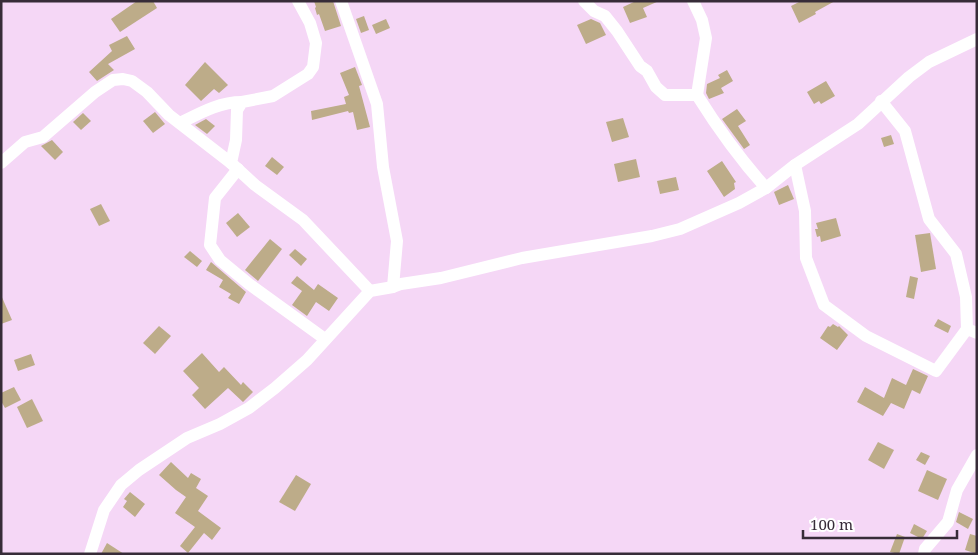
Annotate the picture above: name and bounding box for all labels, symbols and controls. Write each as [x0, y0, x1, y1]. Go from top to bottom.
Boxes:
scale bar [803, 508, 957, 540]
text: 100 m [810, 514, 853, 534]

